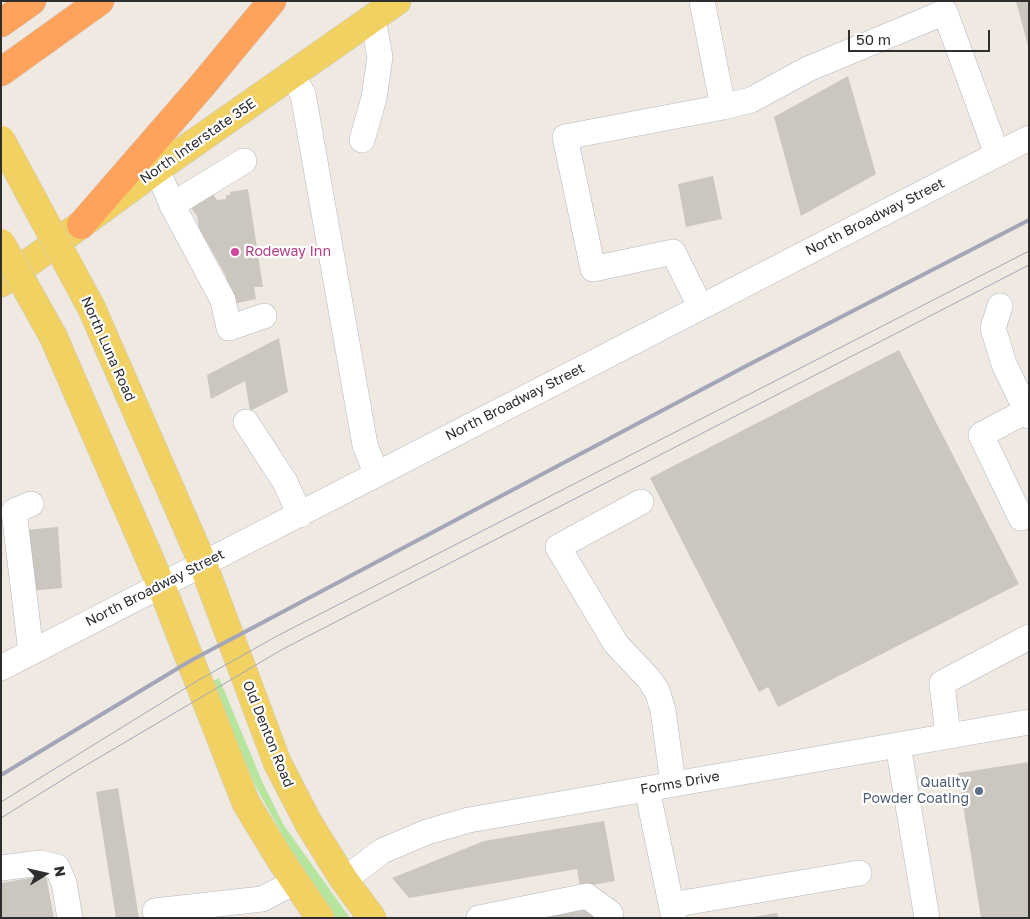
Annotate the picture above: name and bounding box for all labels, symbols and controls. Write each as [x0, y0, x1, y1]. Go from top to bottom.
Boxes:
scale bar [850, 20, 992, 52]
text: 50 m [856, 30, 891, 48]
street label: North Interstate 35E [137, 95, 259, 187]
street label: North Broadway Street [803, 175, 947, 259]
place label: Rodeway Inn [245, 244, 331, 260]
marker: Rodeway Inn [229, 246, 241, 258]
street label: North Luna Road [77, 294, 139, 404]
street label: North Broadway Street [443, 360, 587, 444]
street label: North Broadway Street [83, 546, 227, 630]
street label: Old Denton Road [239, 678, 297, 790]
street label: Forms Drive [639, 768, 721, 798]
place label: Quality Powder Coating [863, 775, 969, 808]
marker: Quality Powder Coating [973, 785, 985, 797]
north arrow [20, 849, 70, 899]
text: N [51, 865, 70, 878]

